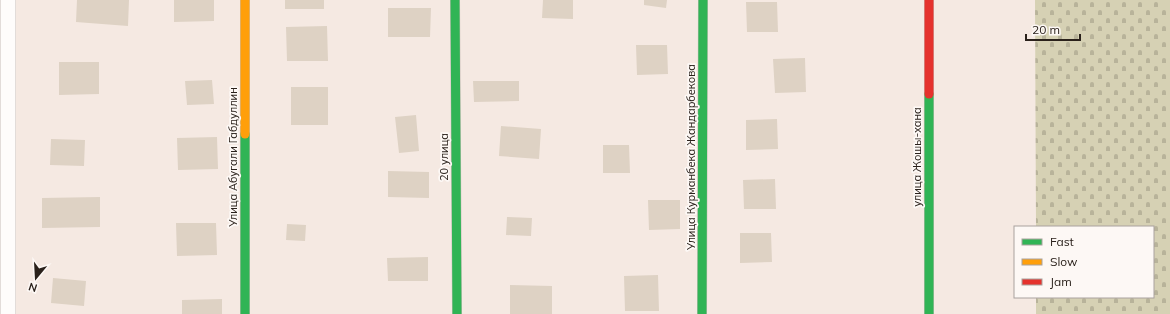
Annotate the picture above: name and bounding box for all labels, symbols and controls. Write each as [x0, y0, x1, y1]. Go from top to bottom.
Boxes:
scale bar [1026, 16, 1080, 42]
text: 20 m [1032, 22, 1060, 37]
street label: Улица Курманбека Жандарбекова [684, 64, 698, 251]
street label: Улица Абугали Габдуллин [226, 87, 240, 228]
street label: улица Жошы-хана [910, 107, 924, 207]
street label: 20 улица [437, 133, 451, 181]
legend [1014, 226, 1154, 298]
text: Fast [1050, 234, 1074, 249]
text: Slow [1050, 254, 1078, 269]
north arrow [16, 258, 56, 298]
text: Jam [1050, 274, 1072, 289]
text: N [27, 280, 39, 295]

